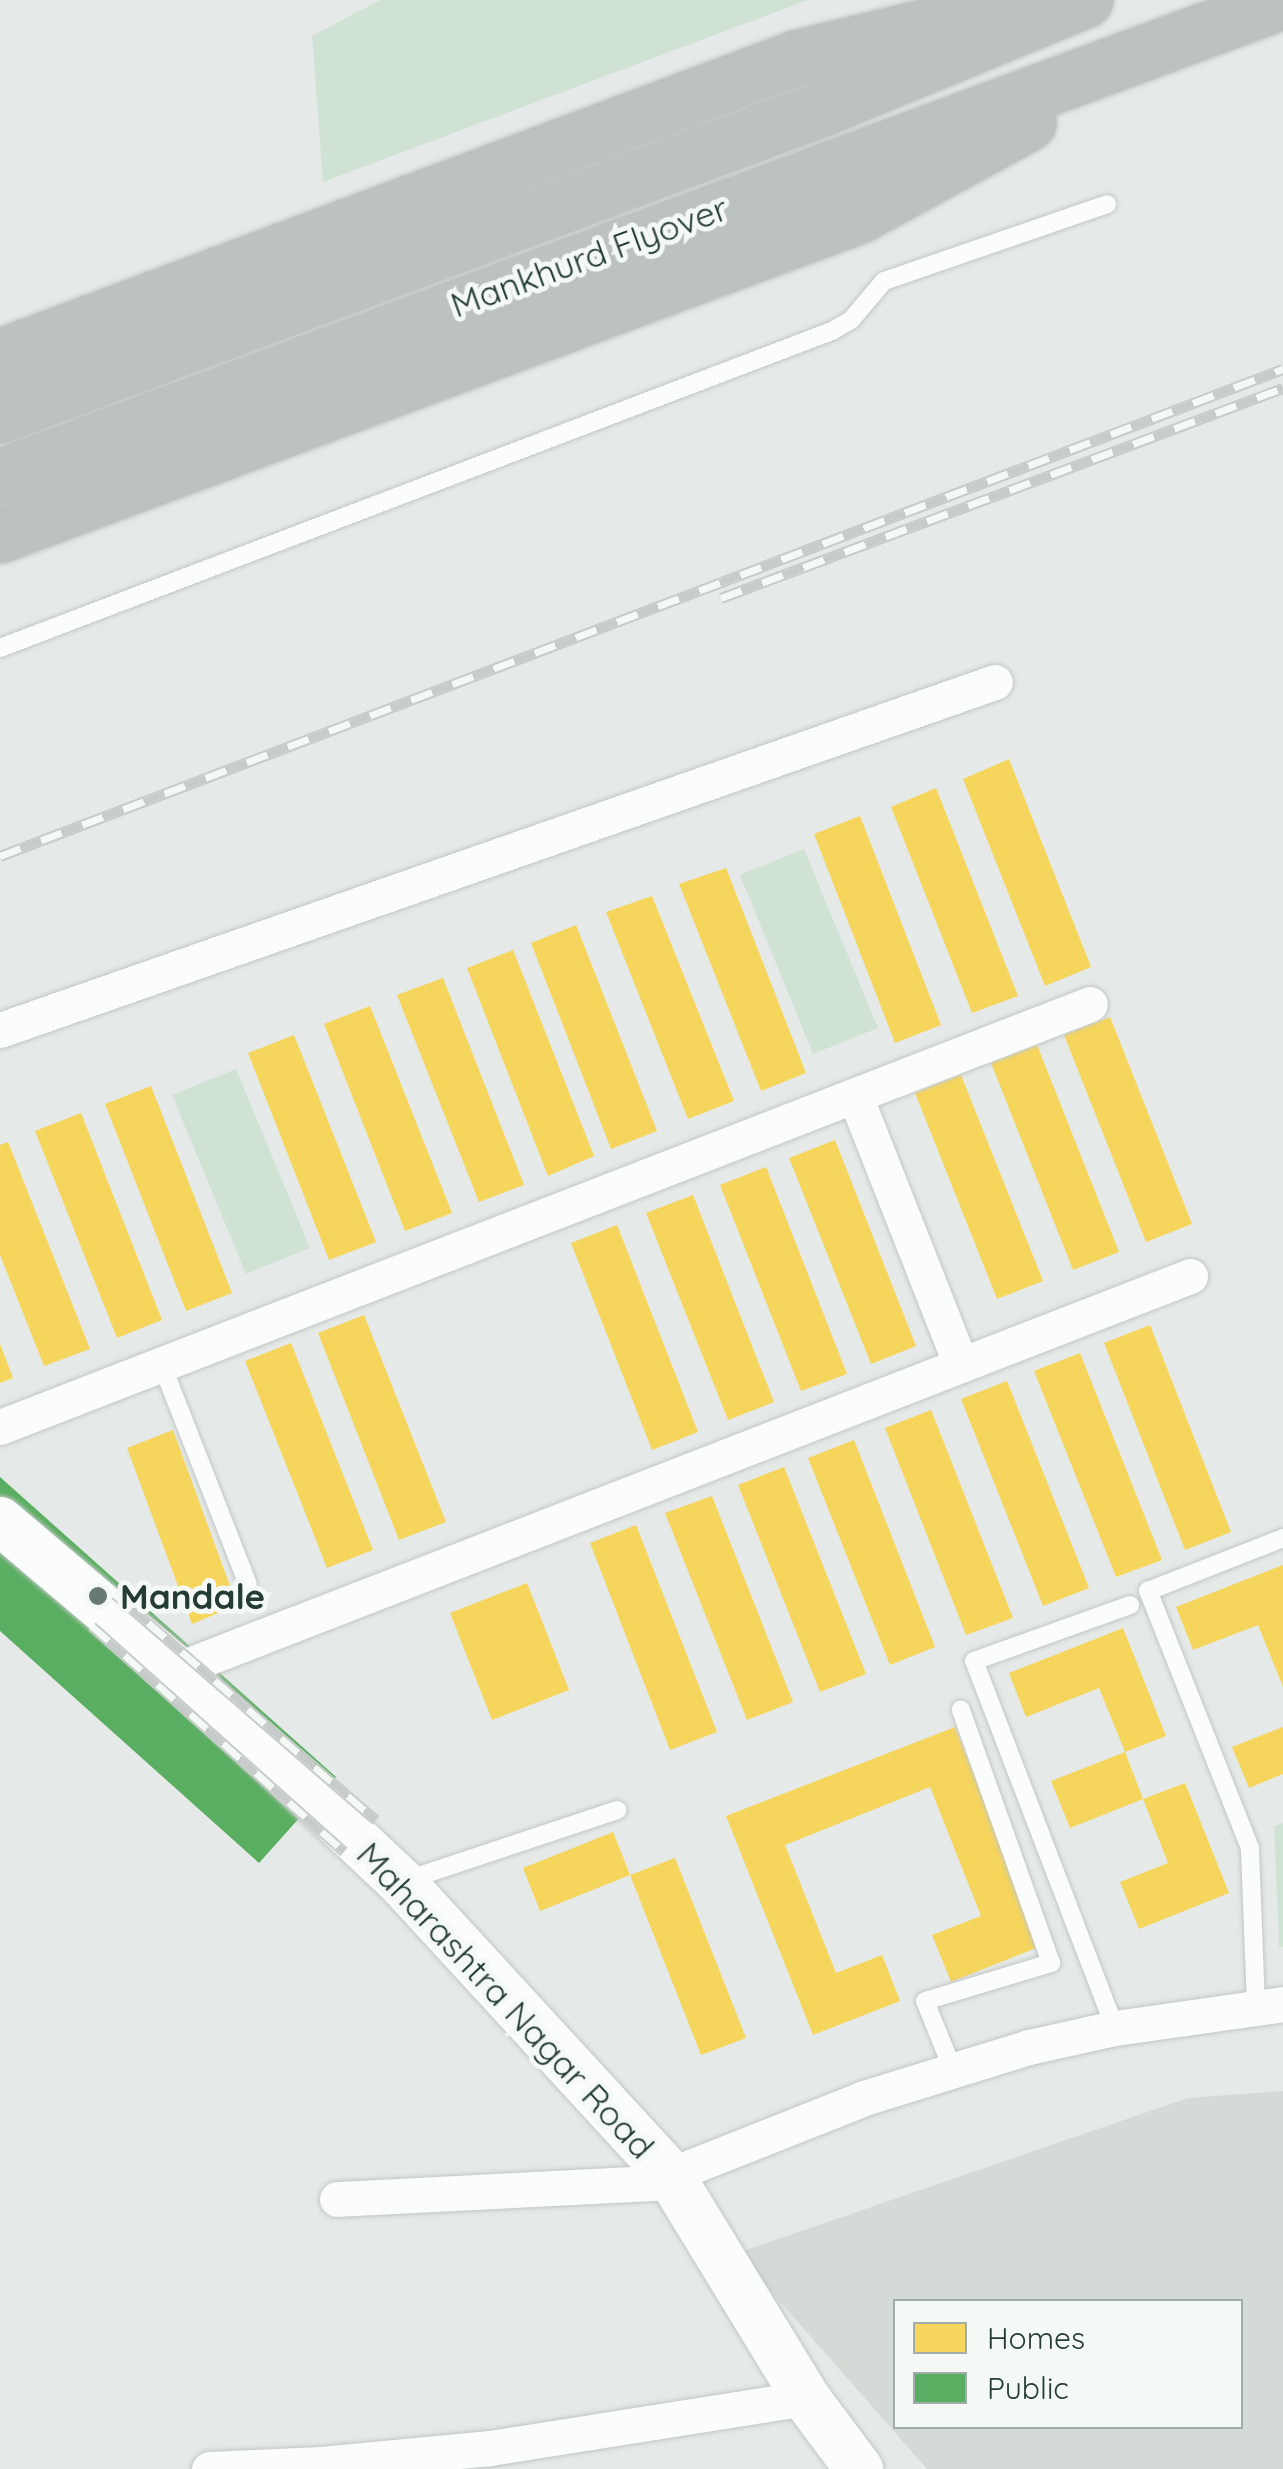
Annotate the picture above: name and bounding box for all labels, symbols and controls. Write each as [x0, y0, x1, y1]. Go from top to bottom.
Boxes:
street label: Mankhurd Flyover [445, 186, 733, 326]
place label: Mandale [120, 1575, 265, 1617]
marker: Mandale [85, 1583, 111, 1609]
street label: Maharashtra Nagar Road [348, 1833, 664, 2167]
legend [893, 2299, 1243, 2429]
text: Homes [987, 2319, 1085, 2357]
text: Public [987, 2369, 1069, 2407]

